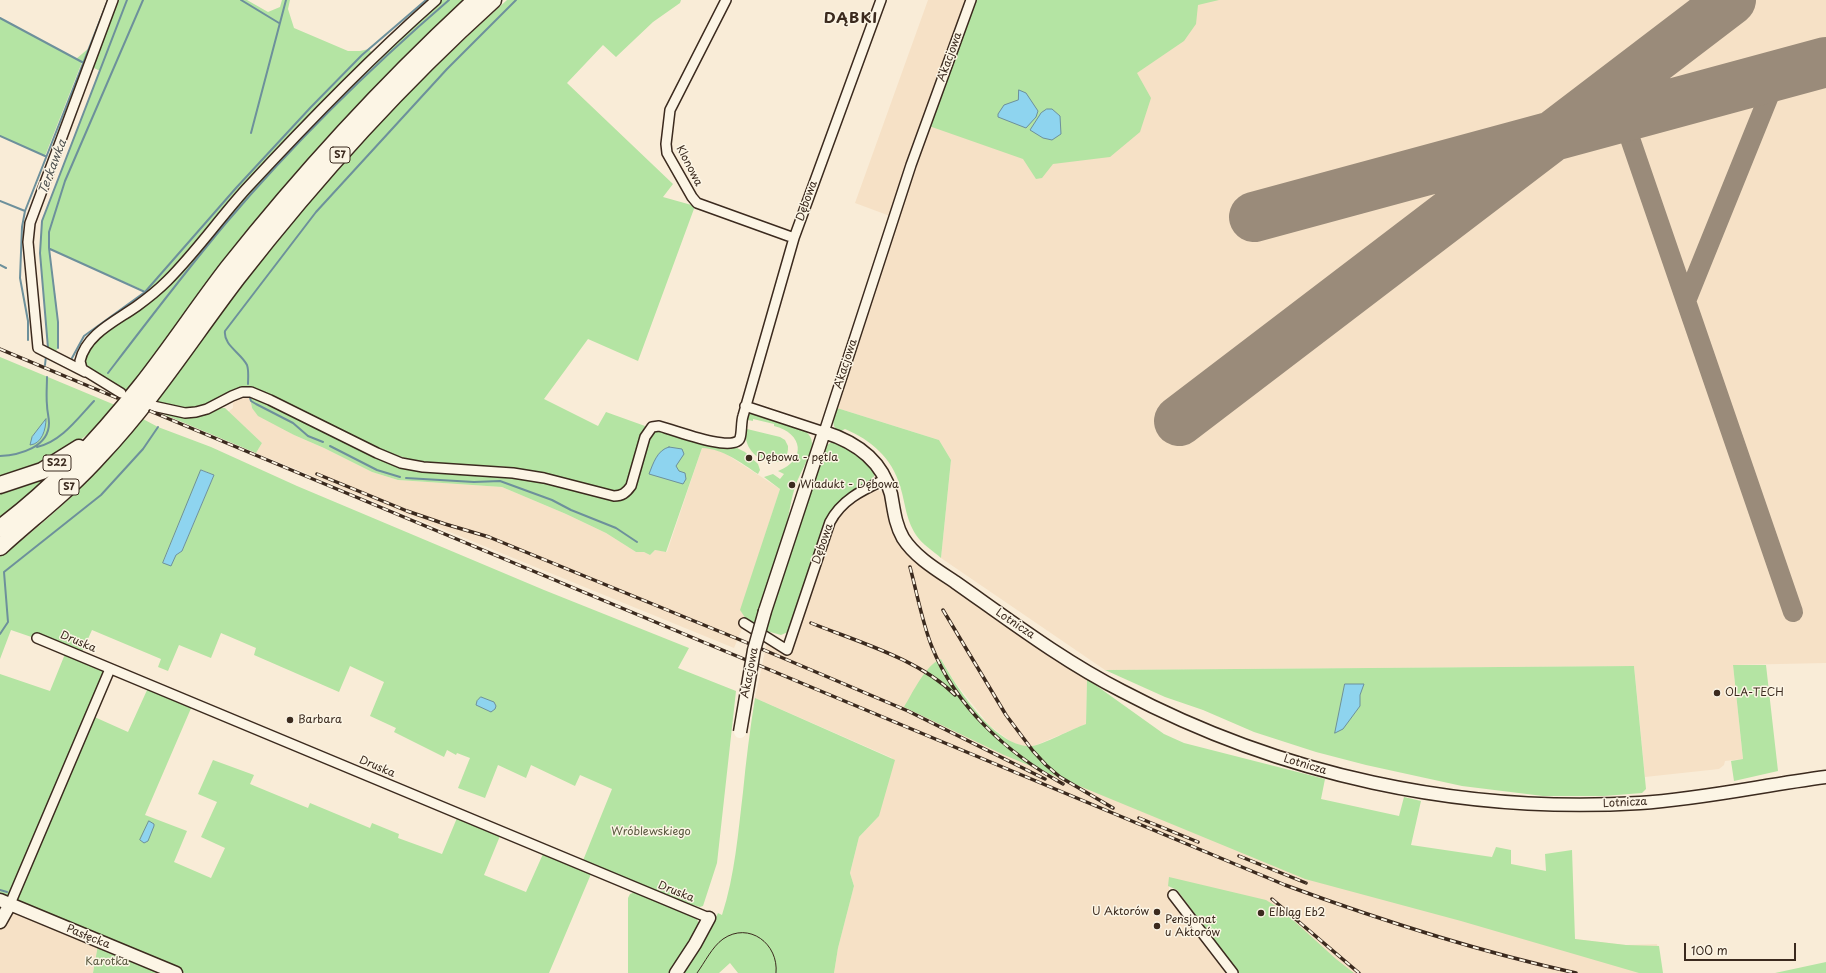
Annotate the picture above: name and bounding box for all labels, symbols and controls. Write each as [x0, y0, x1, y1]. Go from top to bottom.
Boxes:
district label: DĄBKI [824, 10, 878, 28]
street label: Akacjowa [935, 31, 965, 83]
water label: Terkawka [36, 138, 70, 196]
street label: Klonowa [673, 143, 705, 189]
road number: S7 [330, 147, 350, 163]
street label: Dębowa [794, 179, 820, 223]
street label: Akacjowa [832, 337, 860, 391]
place label: Dębowa - pętla [757, 451, 838, 465]
marker: Dębowa - pętla [744, 453, 754, 463]
road number: S22 [43, 455, 71, 471]
place label: Wiadukt - Dębowa [800, 478, 899, 492]
road number: S7 [59, 479, 79, 495]
marker: Wiadukt - Dębowa [787, 480, 797, 490]
street label: Dębowa [810, 522, 836, 566]
street label: Lotnicza [993, 606, 1037, 642]
street label: Druska [58, 629, 98, 655]
street label: Akacjowa [739, 646, 761, 700]
place label: OLA-TECH [1725, 686, 1784, 700]
marker: OLA-TECH [1712, 688, 1722, 698]
place label: Barbara [298, 713, 342, 727]
marker: Barbara [285, 715, 295, 725]
street label: Lotnicza [1282, 752, 1328, 778]
street label: Druska [357, 754, 397, 780]
street label: Lotnicza [1603, 795, 1647, 811]
park label: Wróblewskiego [611, 825, 691, 839]
street label: Druska [656, 879, 696, 905]
place label: U Aktorów [1092, 905, 1149, 919]
place label: Elbląg Eb2 [1269, 906, 1325, 920]
marker: U Aktorów [1152, 907, 1162, 917]
marker: Elbląg Eb2 [1256, 908, 1266, 918]
place label: Pensjonat u Aktorów [1165, 913, 1220, 939]
marker: Pensjonat u Aktorów [1152, 921, 1162, 931]
street label: Pasłęcka [64, 922, 112, 952]
scale bar [1686, 935, 1798, 961]
text: 100 m [1691, 941, 1728, 959]
park label: Karotka [85, 955, 129, 969]

